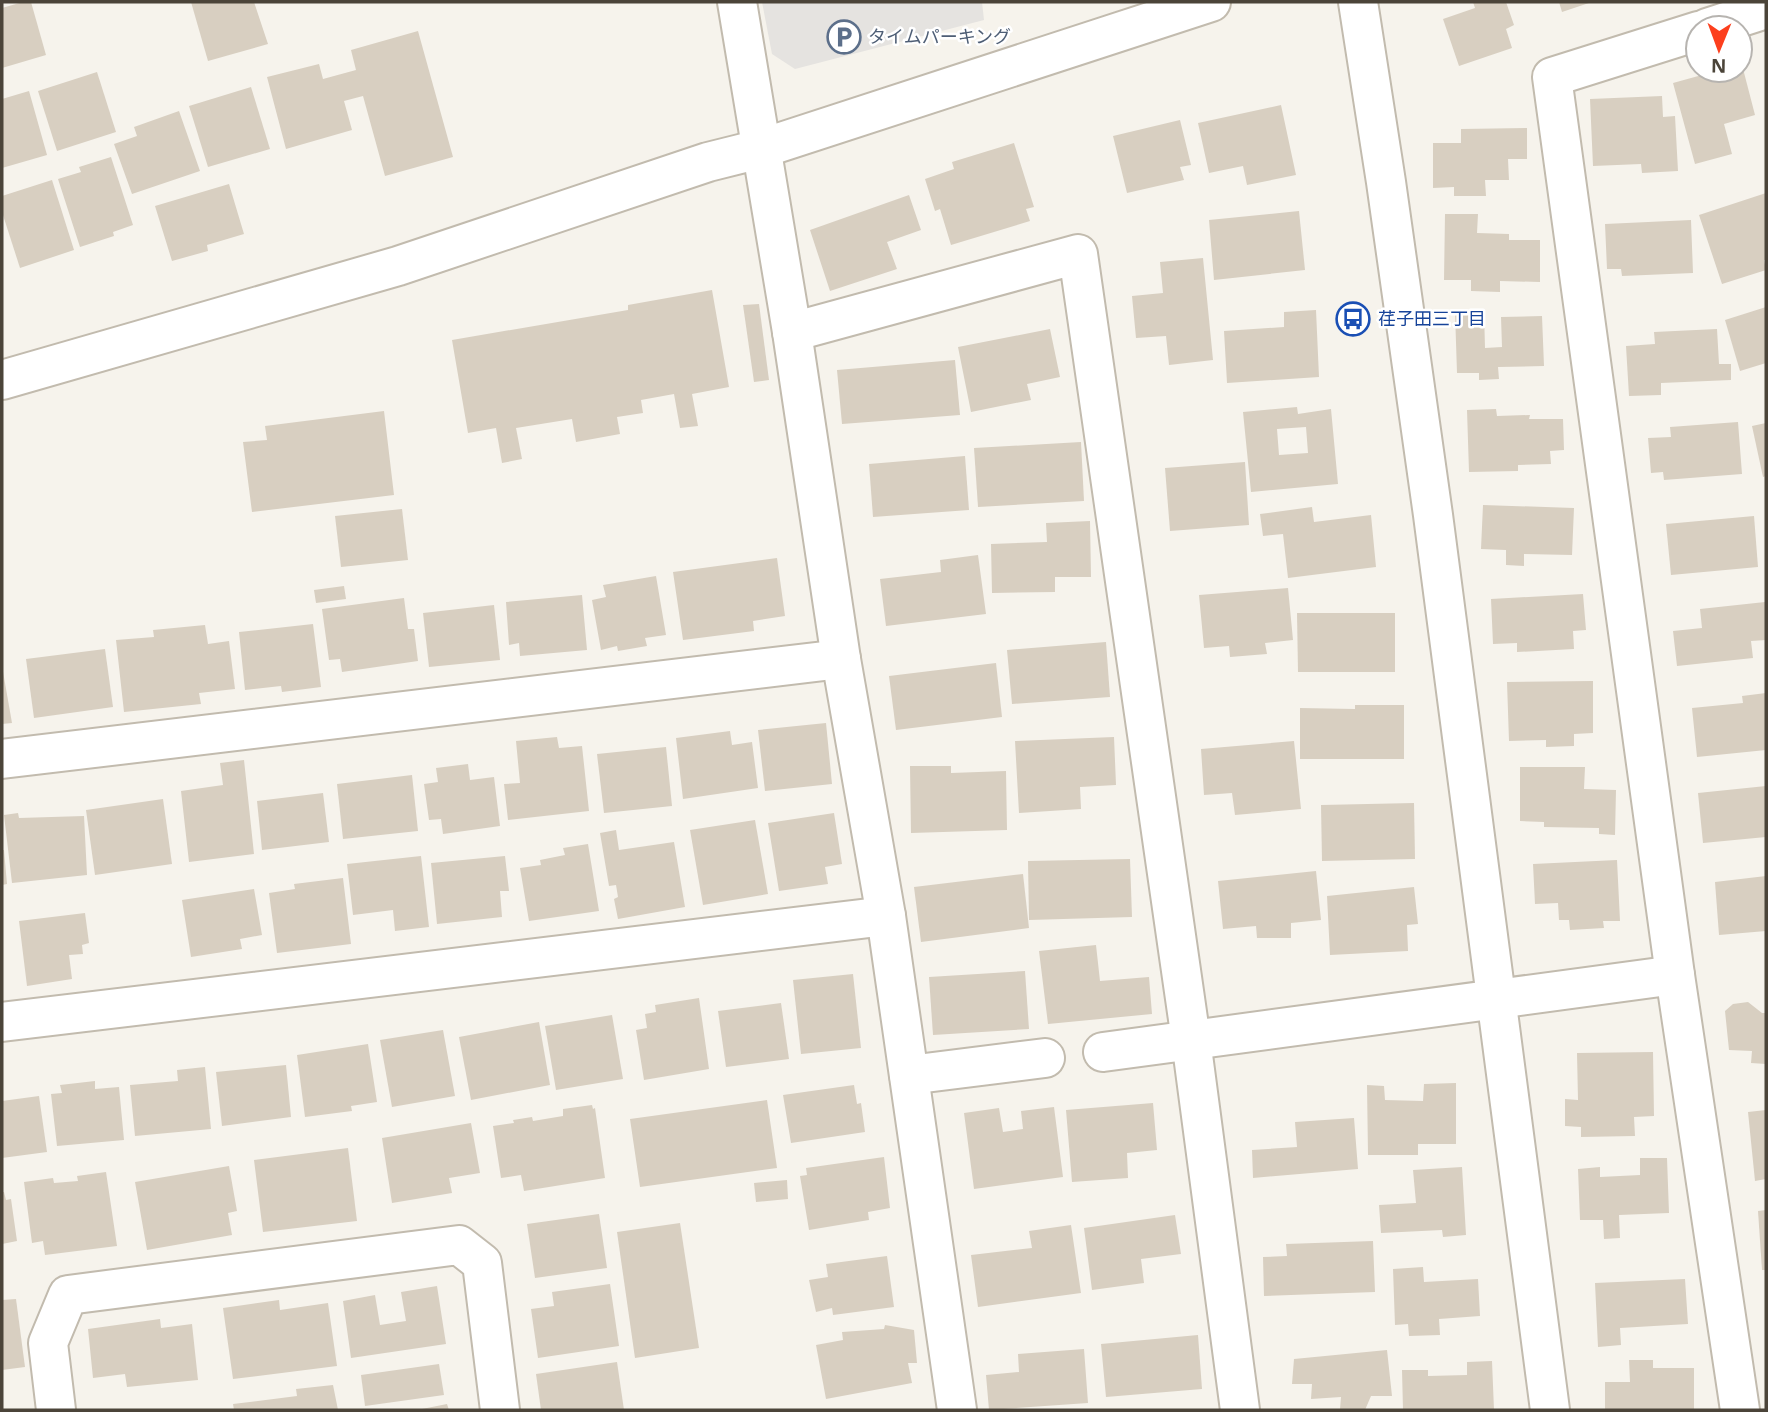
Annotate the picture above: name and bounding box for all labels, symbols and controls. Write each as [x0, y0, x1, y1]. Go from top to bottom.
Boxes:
north arrow [1684, 14, 1754, 84]
parking icon: タイムパーキング [825, 18, 863, 56]
place label: タイムパーキング [868, 24, 1011, 48]
text: N [1711, 53, 1727, 79]
bus stop icon: 荏子田三丁目 [1334, 300, 1372, 338]
place label: 荏子田三丁目 [1378, 306, 1486, 330]

